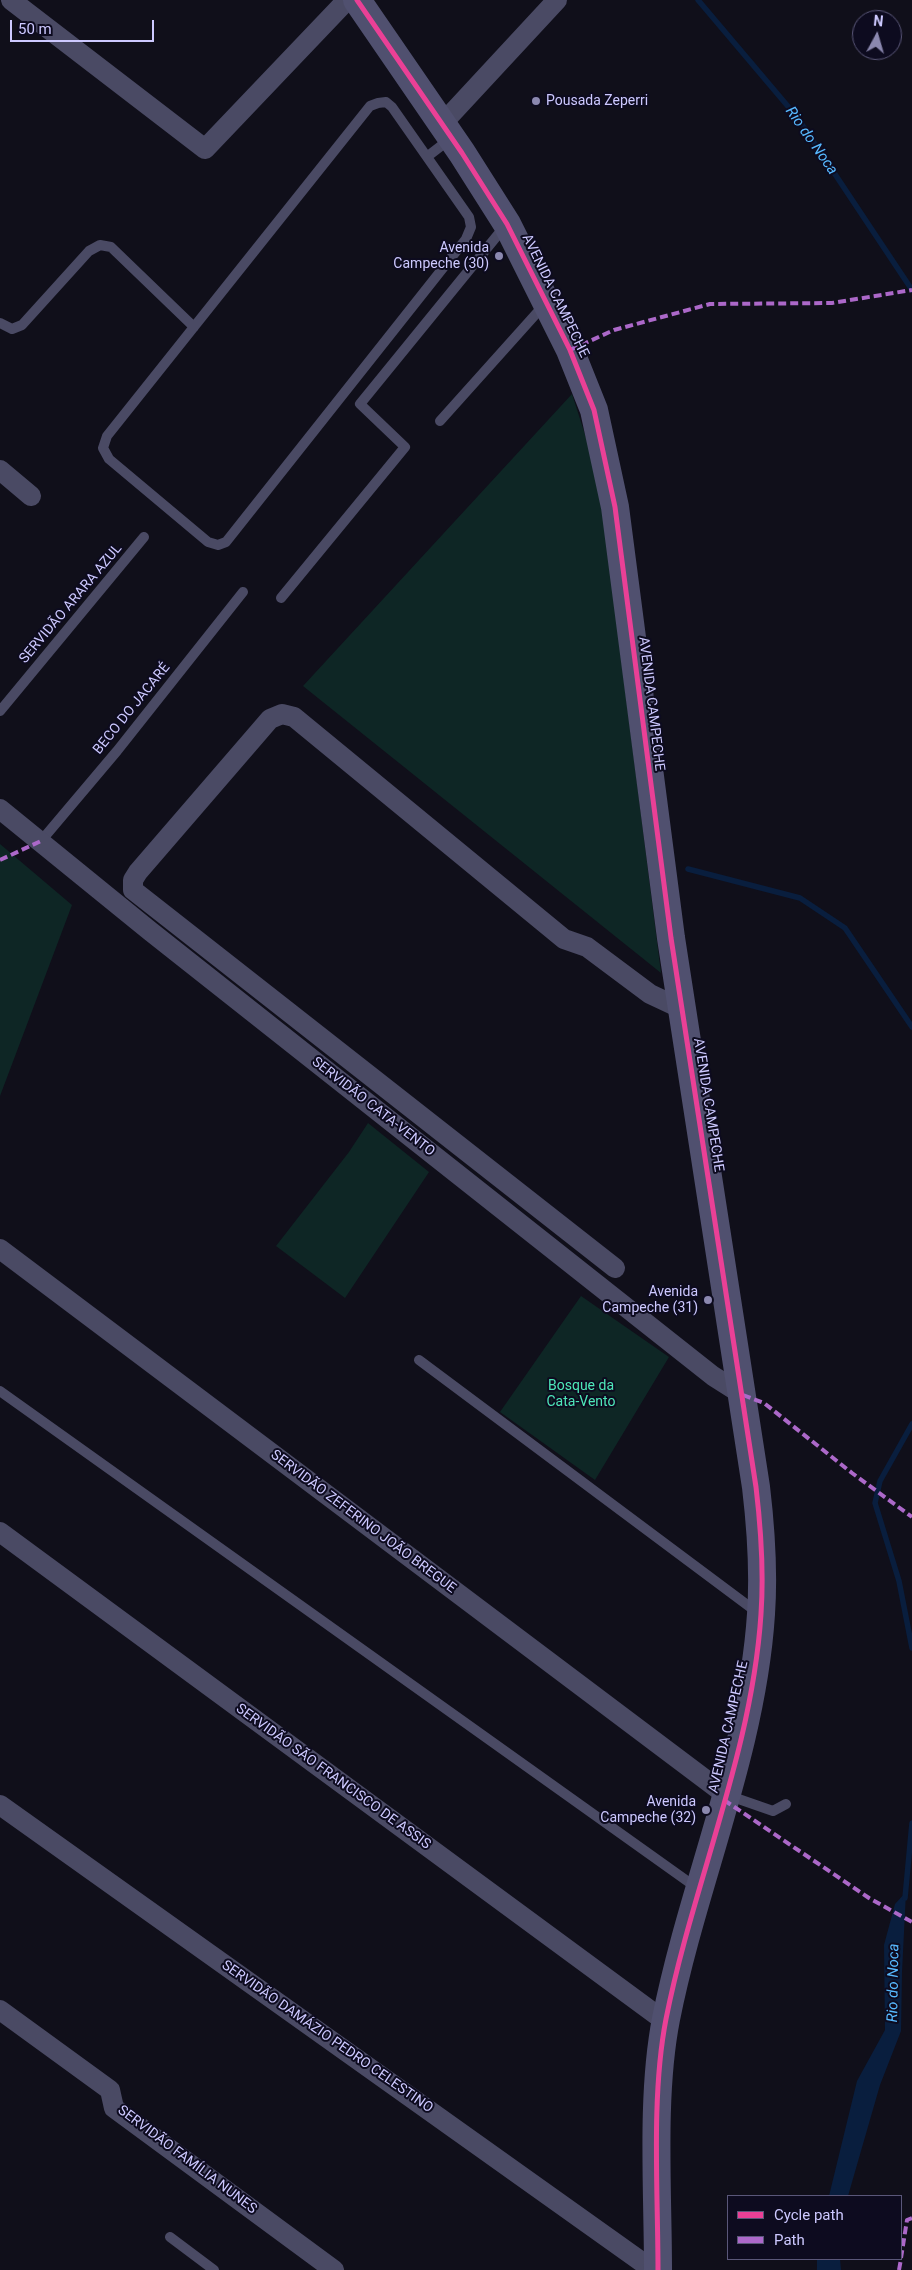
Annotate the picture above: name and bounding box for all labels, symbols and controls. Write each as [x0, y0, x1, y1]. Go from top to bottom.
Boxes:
scale bar [12, 10, 156, 42]
north arrow [852, 10, 902, 60]
text: N [873, 13, 884, 30]
text: 50 m [18, 20, 52, 38]
place label: Pousada Zeperri [546, 93, 648, 109]
marker: Pousada Zeperri [530, 95, 542, 107]
water label: Rio do Noca [781, 104, 841, 178]
street label: AVENIDA CAMPECHE [518, 232, 592, 360]
place label: Avenida Campeche (30) [393, 240, 489, 272]
marker: Avenida Campeche (30) [493, 250, 505, 262]
street label: SERVIDÃO ARARA AZUL [16, 541, 126, 667]
street label: AVENIDA CAMPECHE [634, 636, 668, 772]
street label: BECO DO JACARÉ [90, 660, 174, 758]
street label: AVENIDA CAMPECHE [689, 1037, 727, 1173]
street label: SERVIDÃO CATA-VENTO [308, 1054, 438, 1160]
place label: Avenida Campeche (31) [602, 1284, 698, 1316]
marker: Avenida Campeche (31) [702, 1294, 714, 1306]
park label: Bosque da Cata-Vento [547, 1378, 615, 1410]
street label: SERVIDÃO ZEFERINO JOÃO BREGUE [267, 1447, 459, 1597]
street label: AVENIDA CAMPECHE [706, 1659, 752, 1795]
street label: SERVIDÃO SÃO FRANCISCO DE ASSIS [232, 1701, 434, 1853]
place label: Avenida Campeche (32) [600, 1794, 696, 1826]
marker: Avenida Campeche (32) [700, 1804, 712, 1816]
water label: Rio do Noca [884, 1943, 904, 2023]
street label: SERVIDÃO DAMÁZIO PEDRO CELESTINO [218, 1957, 436, 2117]
street label: SERVIDÃO FAMÍLIA NUNES [114, 2102, 260, 2218]
legend [727, 2195, 902, 2260]
text: Cycle path [774, 2206, 844, 2224]
text: Path [774, 2231, 805, 2249]

